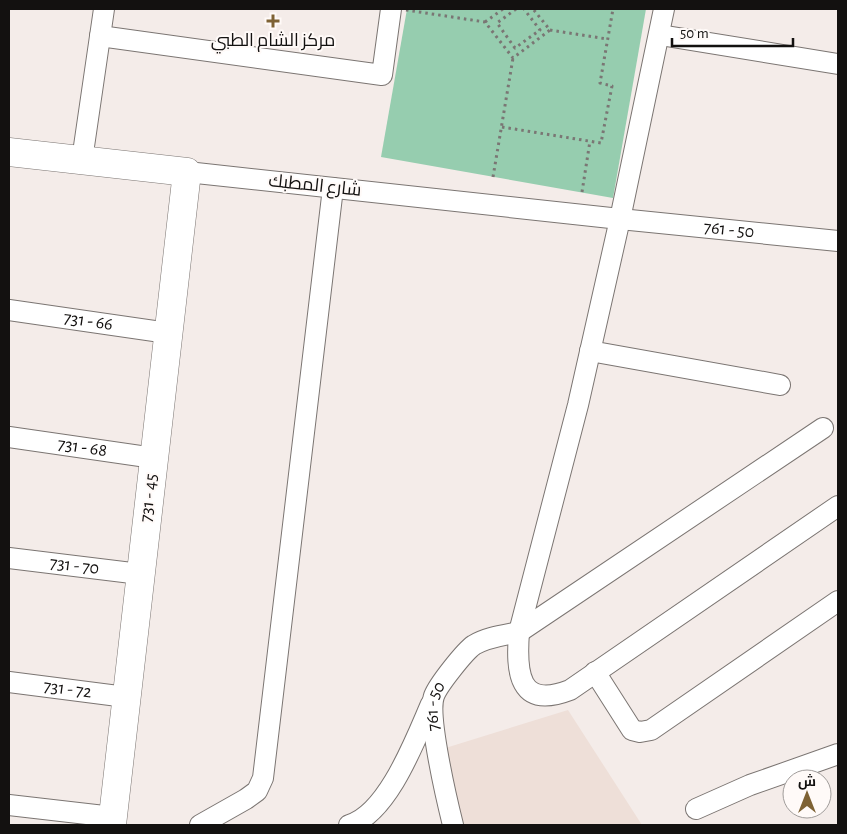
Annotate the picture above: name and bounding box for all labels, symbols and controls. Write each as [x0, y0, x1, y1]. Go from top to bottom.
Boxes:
marker: مركز الشام الطبي [266, 14, 280, 28]
scale bar [672, 15, 793, 47]
text: 50 m [680, 26, 709, 41]
place label: مركز الشام الطبي [211, 31, 335, 54]
street label: شارع المطبك [267, 171, 362, 202]
street label: 761 - 50 [703, 218, 755, 241]
street label: 731 - 66 [62, 309, 114, 334]
street label: 731 - 68 [56, 435, 108, 460]
street label: 731 - 45 [137, 473, 161, 523]
street label: 731 - 70 [49, 554, 100, 578]
street label: 731 - 72 [42, 678, 93, 702]
street label: 761 - 50 [423, 678, 449, 732]
north arrow [782, 769, 832, 819]
text: ش [798, 773, 816, 790]

